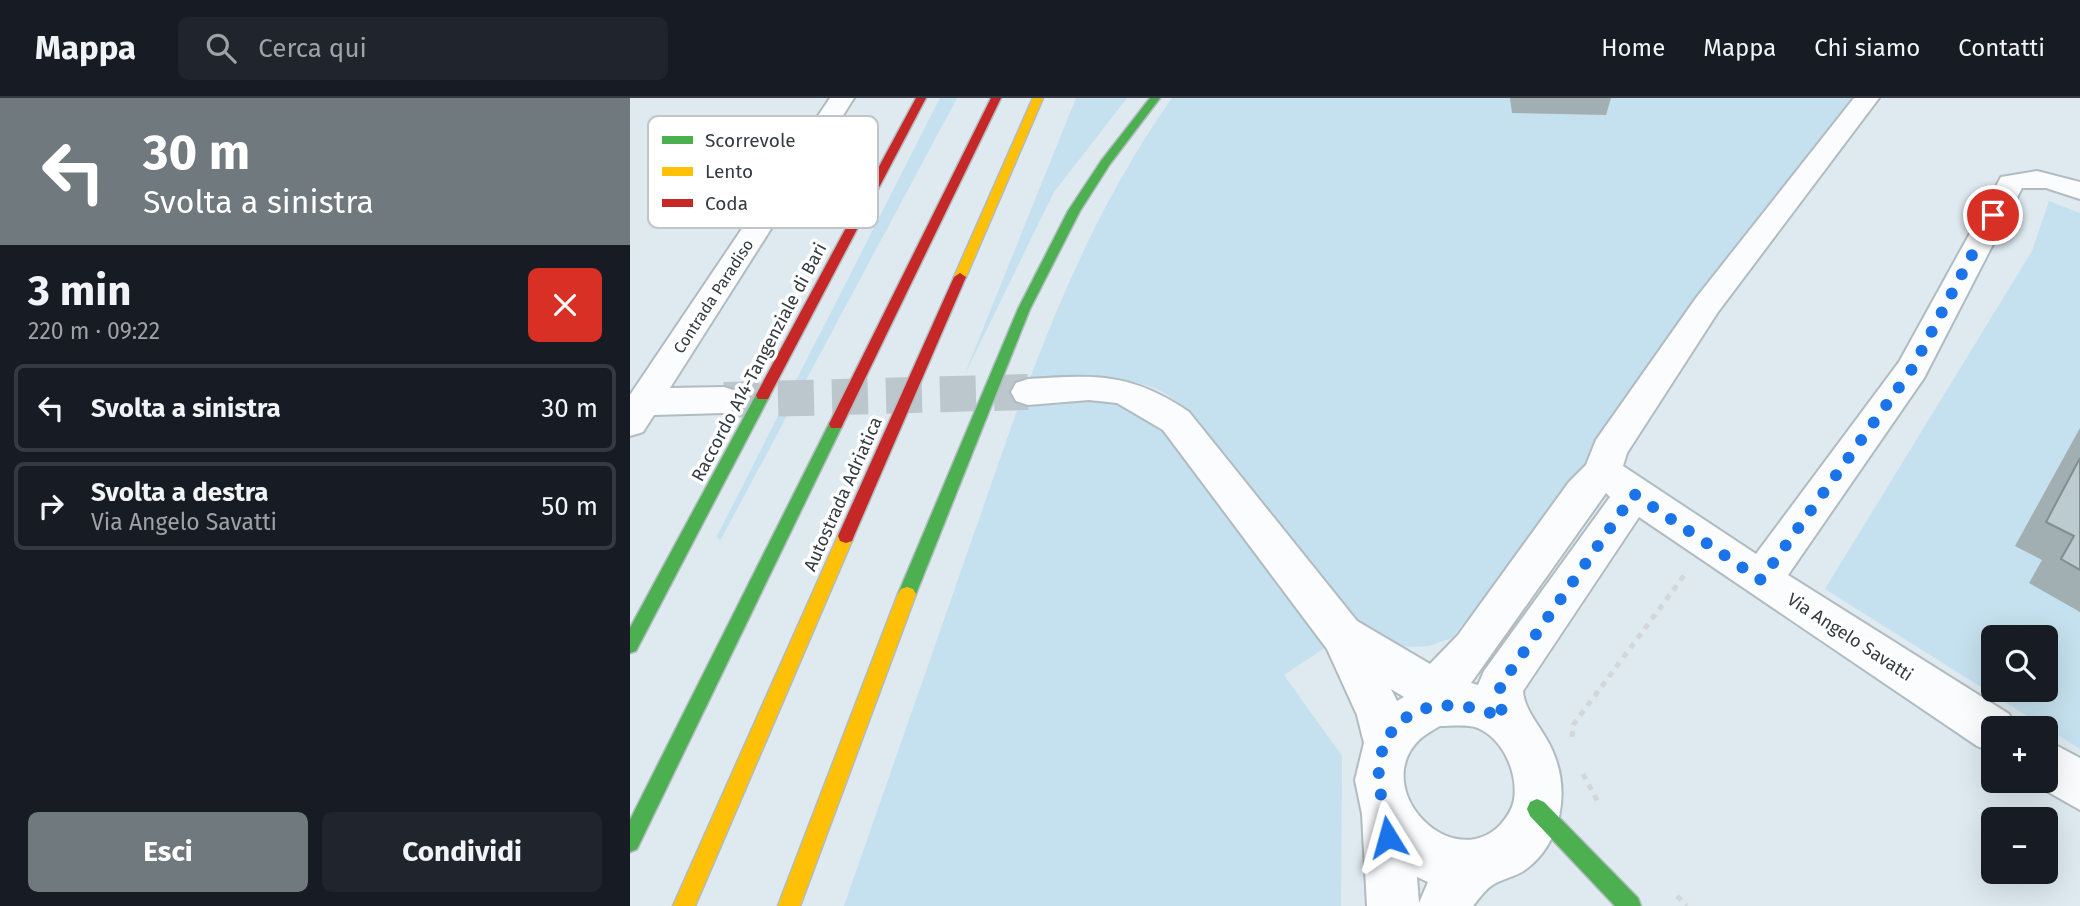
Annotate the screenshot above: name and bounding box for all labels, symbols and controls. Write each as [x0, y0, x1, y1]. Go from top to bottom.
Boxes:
search box [178, 17, 668, 80]
text: Mappa [35, 28, 136, 68]
icon: search [202, 29, 240, 67]
text: Cerca qui [258, 33, 367, 64]
text: Home [1601, 34, 1665, 62]
text: Mappa [1703, 34, 1776, 62]
text: Chi siamo [1814, 34, 1920, 62]
text: Contatti [1958, 34, 2045, 62]
legend [648, 116, 878, 228]
text: 30 m [143, 123, 250, 182]
icon: left [28, 126, 119, 217]
text: Scorrevole [705, 129, 796, 152]
text: Lento [705, 160, 753, 183]
text: Svolta a sinistra [143, 183, 374, 221]
pin [1963, 185, 2023, 245]
text: Coda [705, 192, 748, 215]
icon: arrive [1974, 196, 2012, 234]
street label: Contrada Paradiso [669, 236, 757, 357]
street label: Raccordo A14-Tangenziale di Bari [687, 239, 831, 485]
text: 3 min [28, 266, 131, 316]
button: close [528, 268, 602, 342]
text: 220 m · 09:22 [28, 317, 160, 345]
icon: left [32, 389, 70, 427]
text: Svolta a sinistra [91, 393, 281, 424]
text: 30 m [541, 393, 598, 424]
street label: Autostrada Adriatica [799, 413, 887, 575]
text: Svolta a destra [91, 477, 269, 508]
icon: right [32, 487, 70, 525]
text: 50 m [541, 491, 598, 522]
text: Via Angelo Savatti [91, 508, 277, 536]
street label: Via Angelo Savatti [1783, 588, 1917, 686]
map controls [1981, 625, 2058, 884]
button: search [1981, 625, 2058, 702]
button: + [1981, 716, 2058, 793]
position arrow [1351, 800, 1425, 874]
button: − [1981, 807, 2058, 884]
button: Esci [28, 812, 308, 892]
button: Condividi [322, 812, 602, 892]

